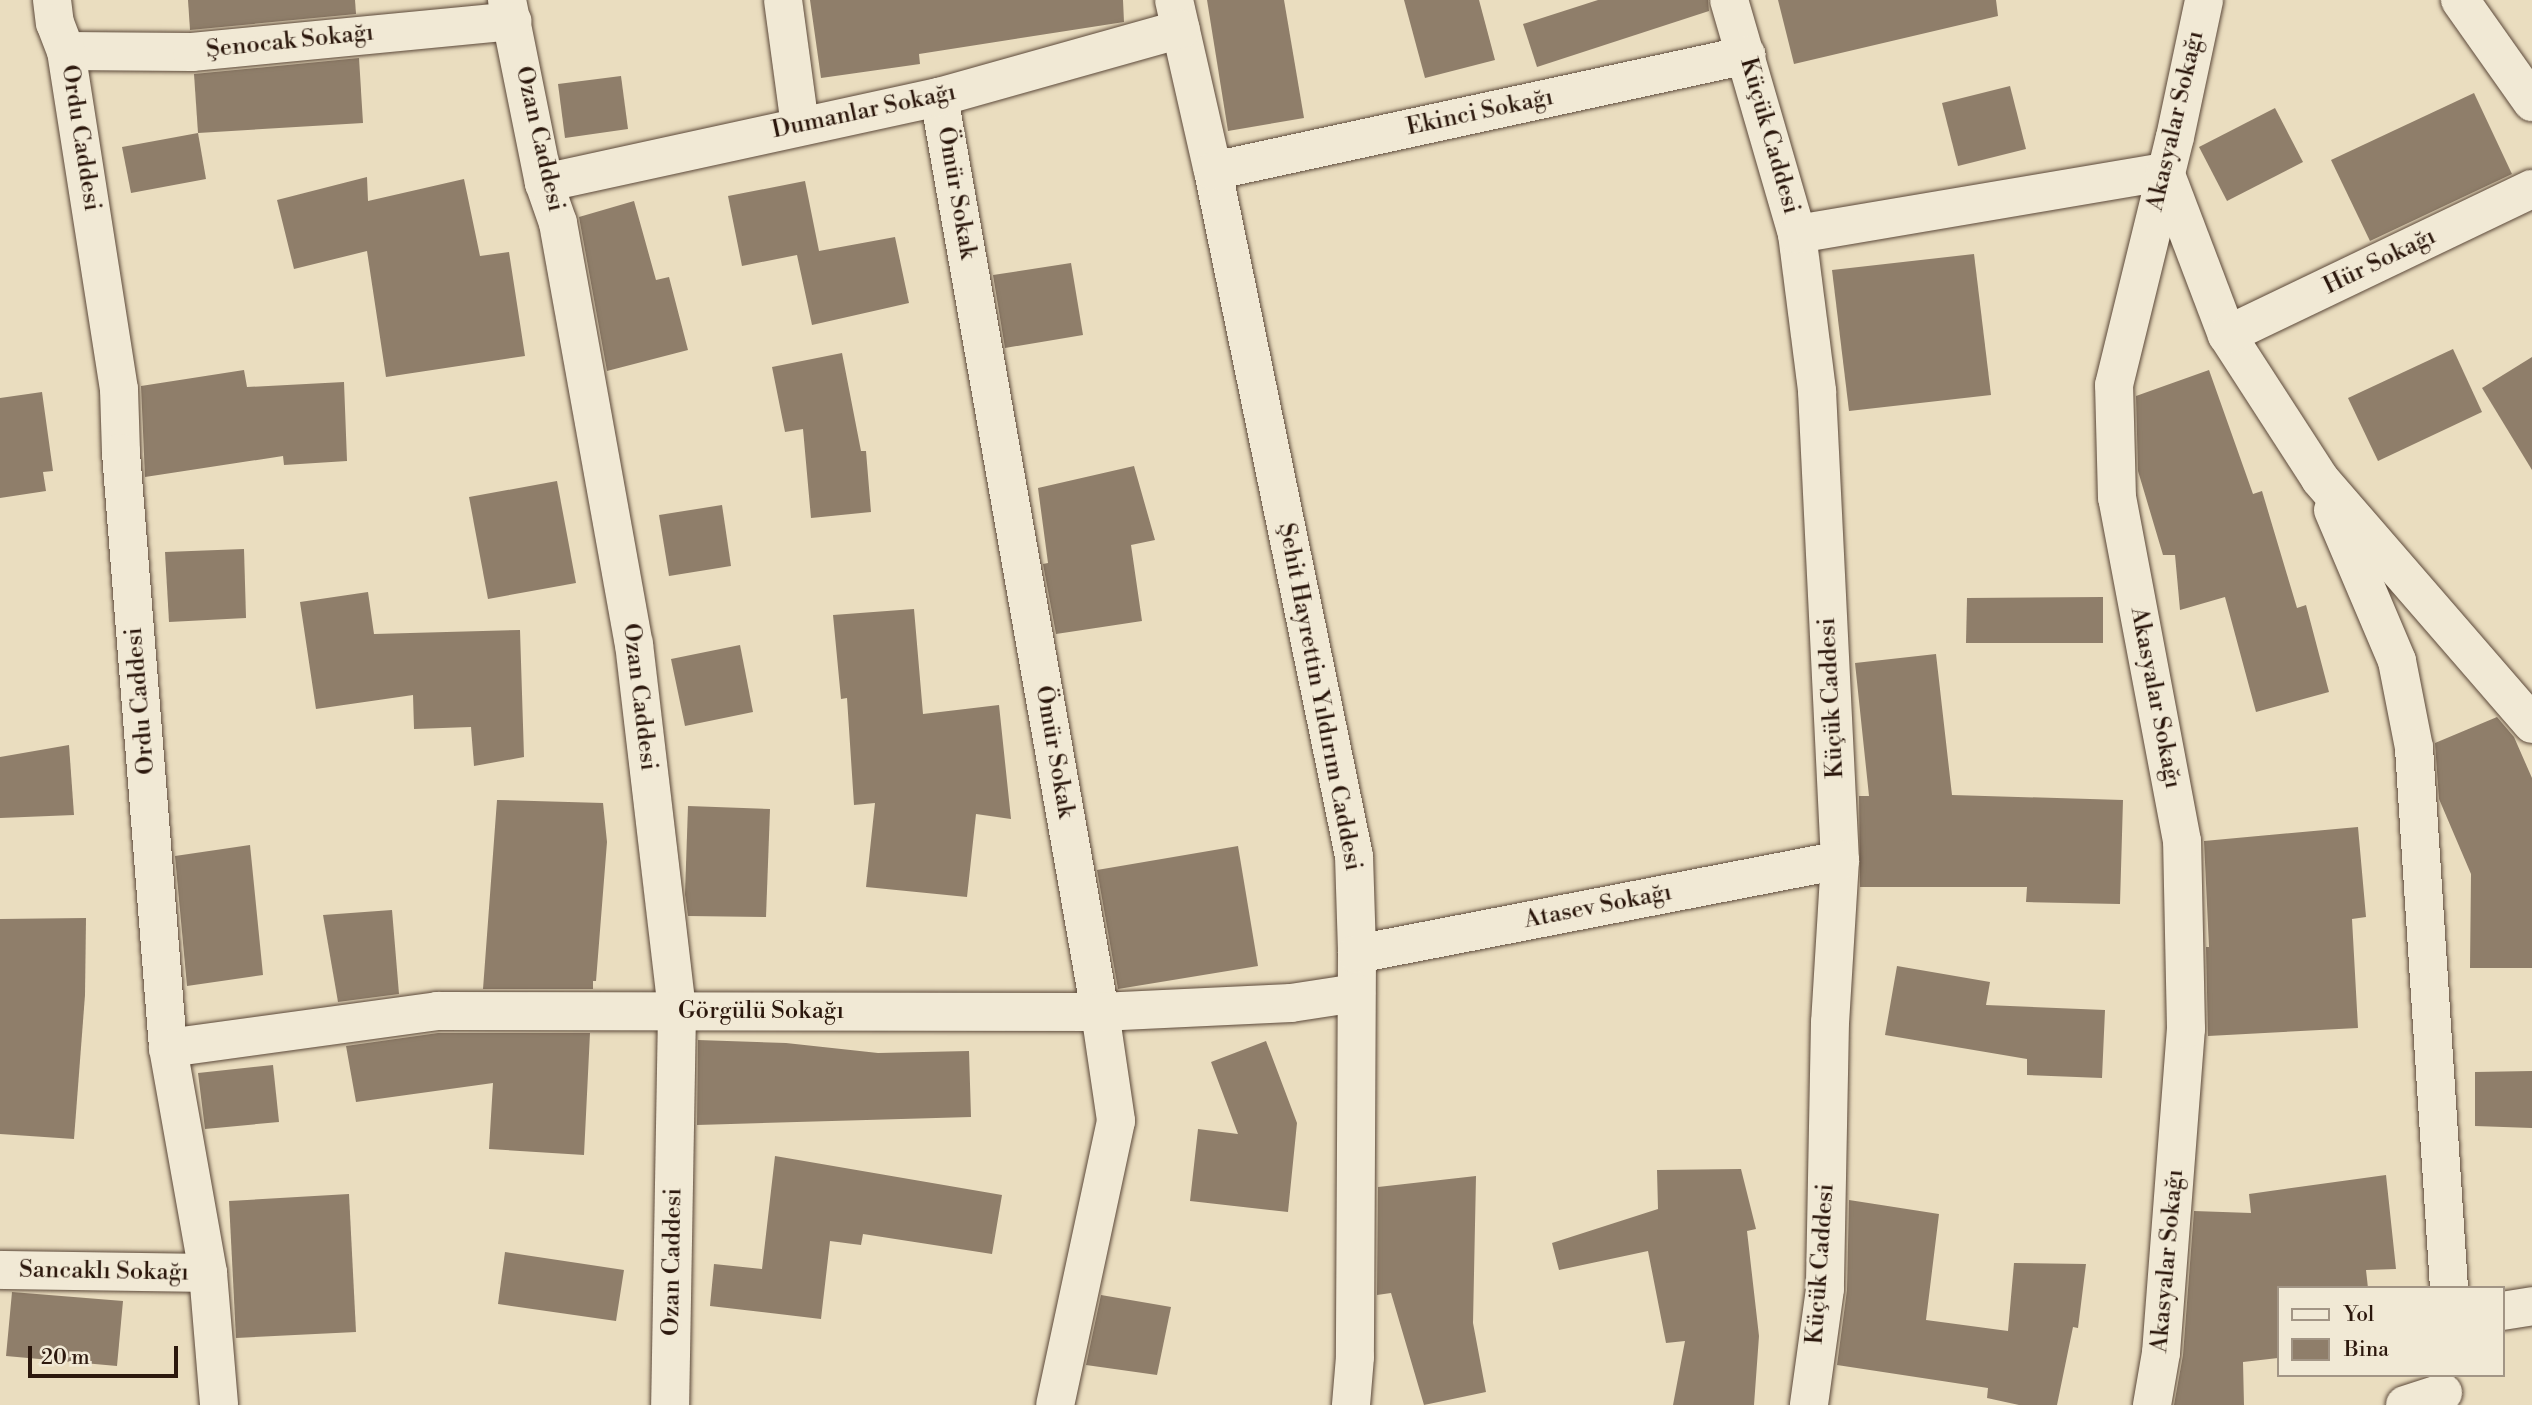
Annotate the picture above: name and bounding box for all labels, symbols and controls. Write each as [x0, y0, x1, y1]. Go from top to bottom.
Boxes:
street label: Şenocak Sokağı [205, 19, 375, 65]
street label: Akasyalar Sokağı [2141, 28, 2211, 214]
street label: Küçük Caddesi [1733, 55, 1805, 217]
street label: Ordu Caddesi [54, 63, 106, 213]
street label: Ozan Caddesi [508, 64, 570, 214]
street label: Dumanlar Sokağı [769, 78, 959, 146]
street label: Ekinci Sokağı [1404, 83, 1556, 143]
street label: Ömür Sokak [930, 125, 982, 261]
street label: Hür Sokağı [2319, 222, 2441, 302]
street label: Şehit Hayrettin Yıldırım Caddesi [1271, 521, 1367, 873]
street label: Akasyalar Sokağı [2123, 605, 2187, 791]
street label: Küçük Caddesi [1813, 617, 1851, 779]
street label: Ozan Caddesi [616, 622, 662, 772]
street label: Ordu Caddesi [120, 626, 162, 776]
street label: Ömür Sokak [1028, 684, 1080, 820]
street label: Atasev Sokağı [1522, 879, 1674, 935]
street label: Görgülü Sokağı [678, 998, 844, 1026]
street label: Akasyalar Sokağı [2146, 1168, 2190, 1354]
street label: Küçük Caddesi [1801, 1183, 1841, 1345]
street label: Ozan Caddesi [657, 1188, 689, 1336]
street label: Sancaklı Sokağı [19, 1256, 189, 1288]
legend [2276, 1286, 2504, 1377]
text: Yol [2344, 1302, 2374, 1328]
scale bar [32, 1332, 182, 1376]
text: Bina [2344, 1337, 2389, 1363]
text: 20 m [41, 1345, 90, 1371]

